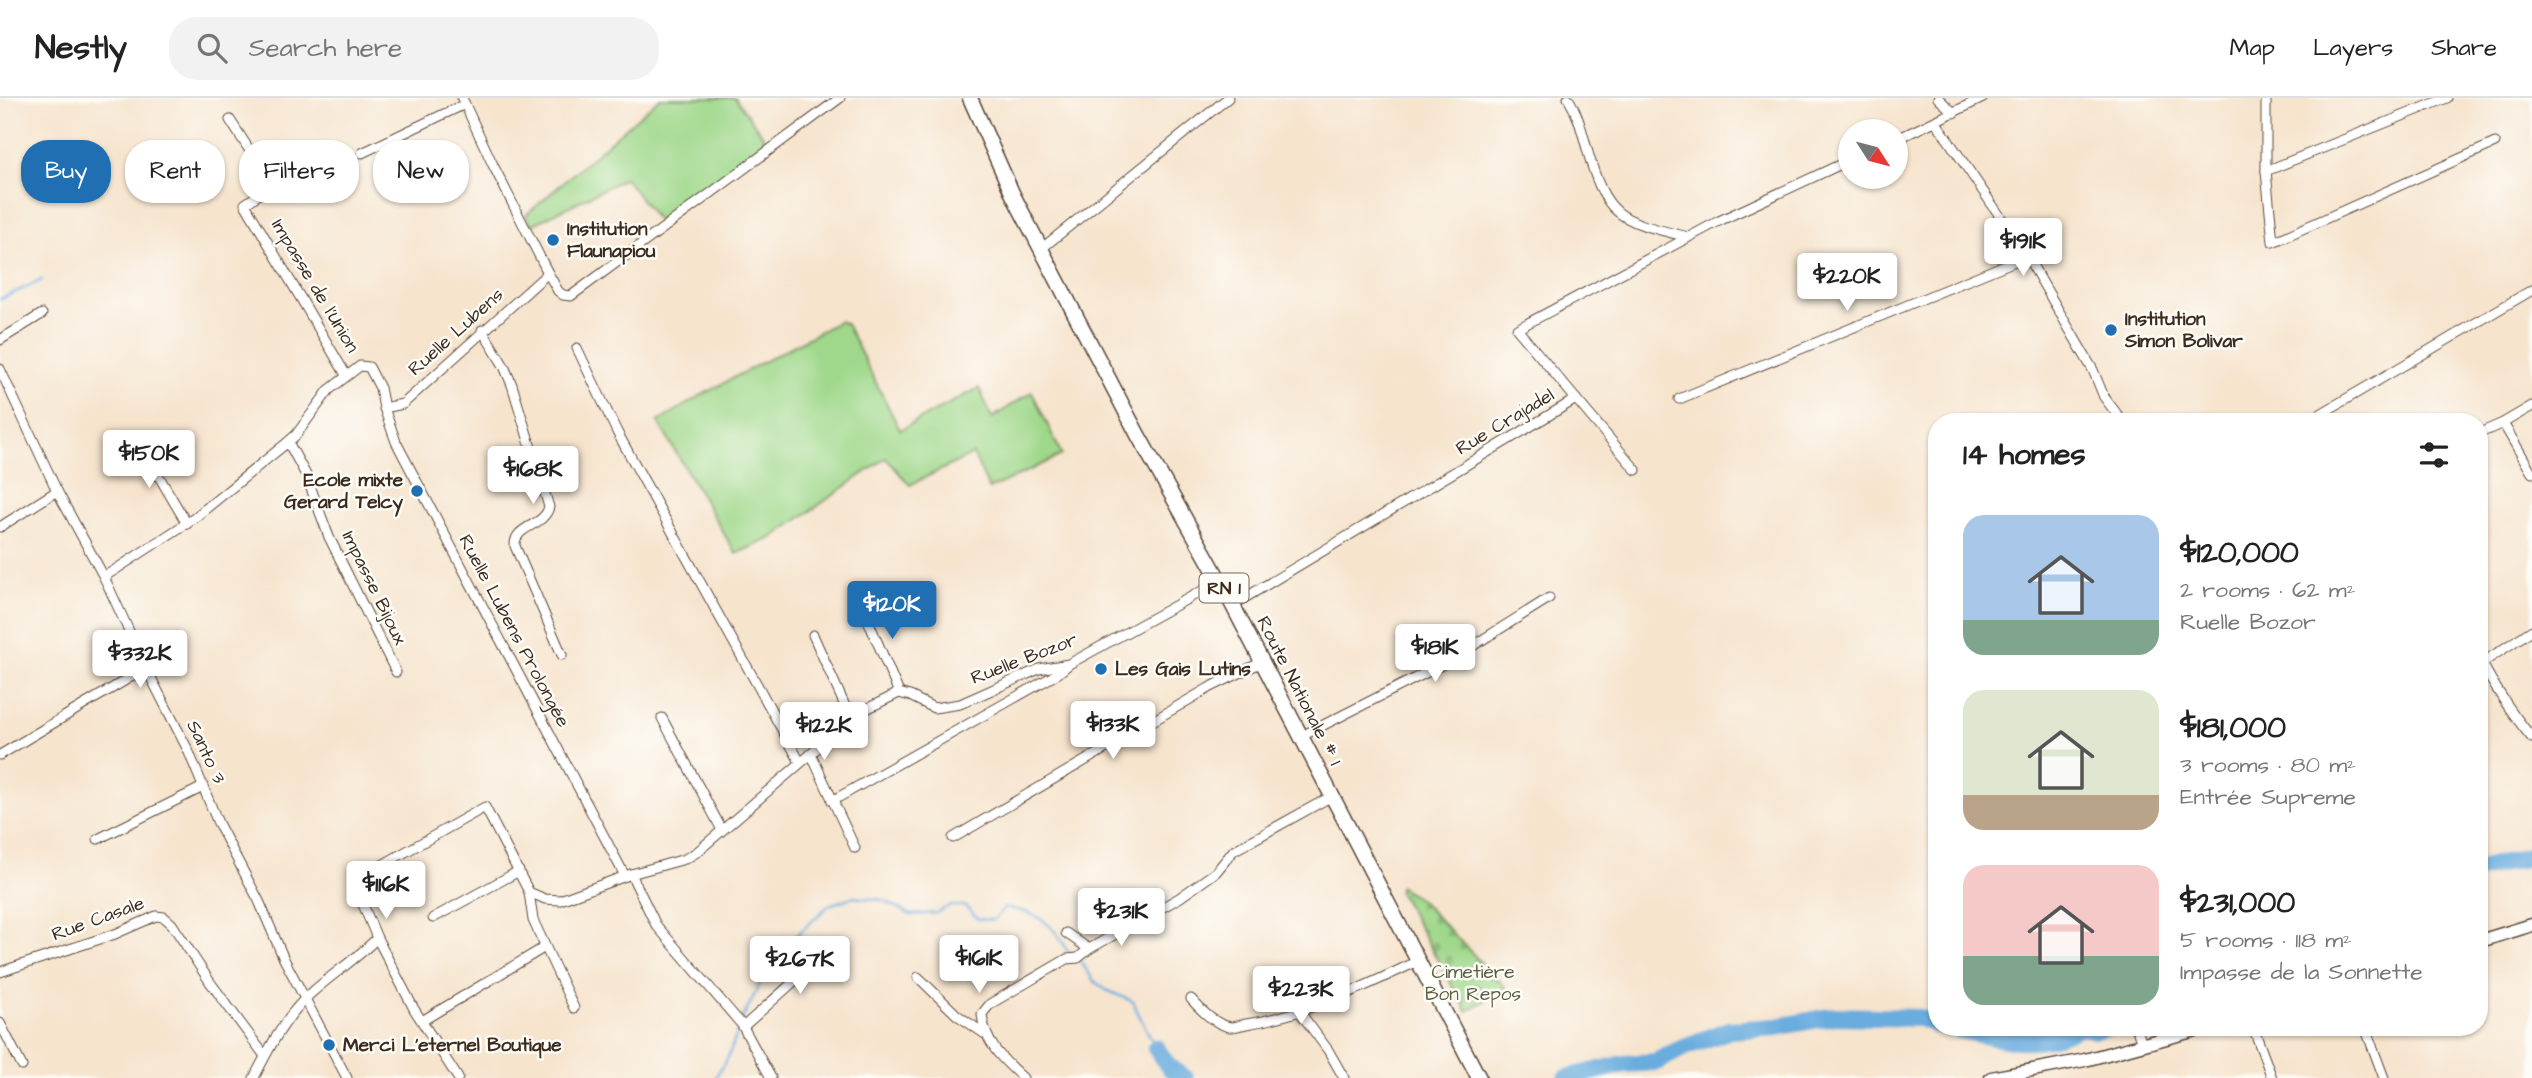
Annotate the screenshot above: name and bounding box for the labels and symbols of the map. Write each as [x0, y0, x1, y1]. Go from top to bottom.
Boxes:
north arrow [1838, 119, 1908, 189]
street label: Impasse de l'Union [264, 214, 366, 358]
place label: Institution Flaunapiou [567, 216, 656, 265]
pin: $191K [1974, 218, 2072, 278]
marker: Institution Flaunapiou [545, 232, 561, 248]
pin: $220K [1798, 254, 1896, 313]
street label: Ruelle Lubens [402, 282, 510, 382]
place label: Institution Simon Bolivar [2124, 306, 2243, 355]
marker: Institution Simon Bolivar [2103, 322, 2119, 338]
street label: Rue Crajadel [1451, 382, 1559, 462]
pin: $150K [100, 430, 198, 490]
pin: $168K [484, 446, 582, 506]
place label: Ecole mixte Gerard Telcy [284, 467, 404, 517]
marker: Ecole mixte Gerard Telcy [409, 483, 425, 499]
street label: Impasse Bijoux [335, 526, 413, 650]
street label: Ruelle Lubens Prolongée [451, 530, 576, 733]
road number: RN 1 [1200, 574, 1248, 602]
pin: $120K [843, 582, 941, 641]
street label: Route Nationale # 1 [1250, 612, 1349, 771]
pin: $181K [1386, 624, 1484, 684]
street label: Ruelle Bozor [967, 626, 1082, 692]
pin: $332K [91, 630, 189, 690]
place label: Les Gais Lutins [1115, 656, 1251, 683]
marker: Les Gais Lutins [1093, 661, 1109, 677]
pin: $122K [775, 702, 873, 762]
pin: $133K [1064, 702, 1162, 761]
street label: Santo 3 [180, 716, 233, 788]
pin: $116K [337, 862, 435, 921]
pin: $231K [1072, 888, 1170, 948]
street label: Rue Casale [48, 890, 148, 948]
pin: $267K [751, 936, 849, 996]
pin: $161K [930, 936, 1028, 995]
park label: Cimetière Bon Repos [1425, 959, 1521, 1008]
pin: $223K [1252, 967, 1350, 1026]
place label: Merci L'eternel Boutique [343, 1032, 562, 1059]
marker: Merci L'eternel Boutique [321, 1037, 337, 1053]

